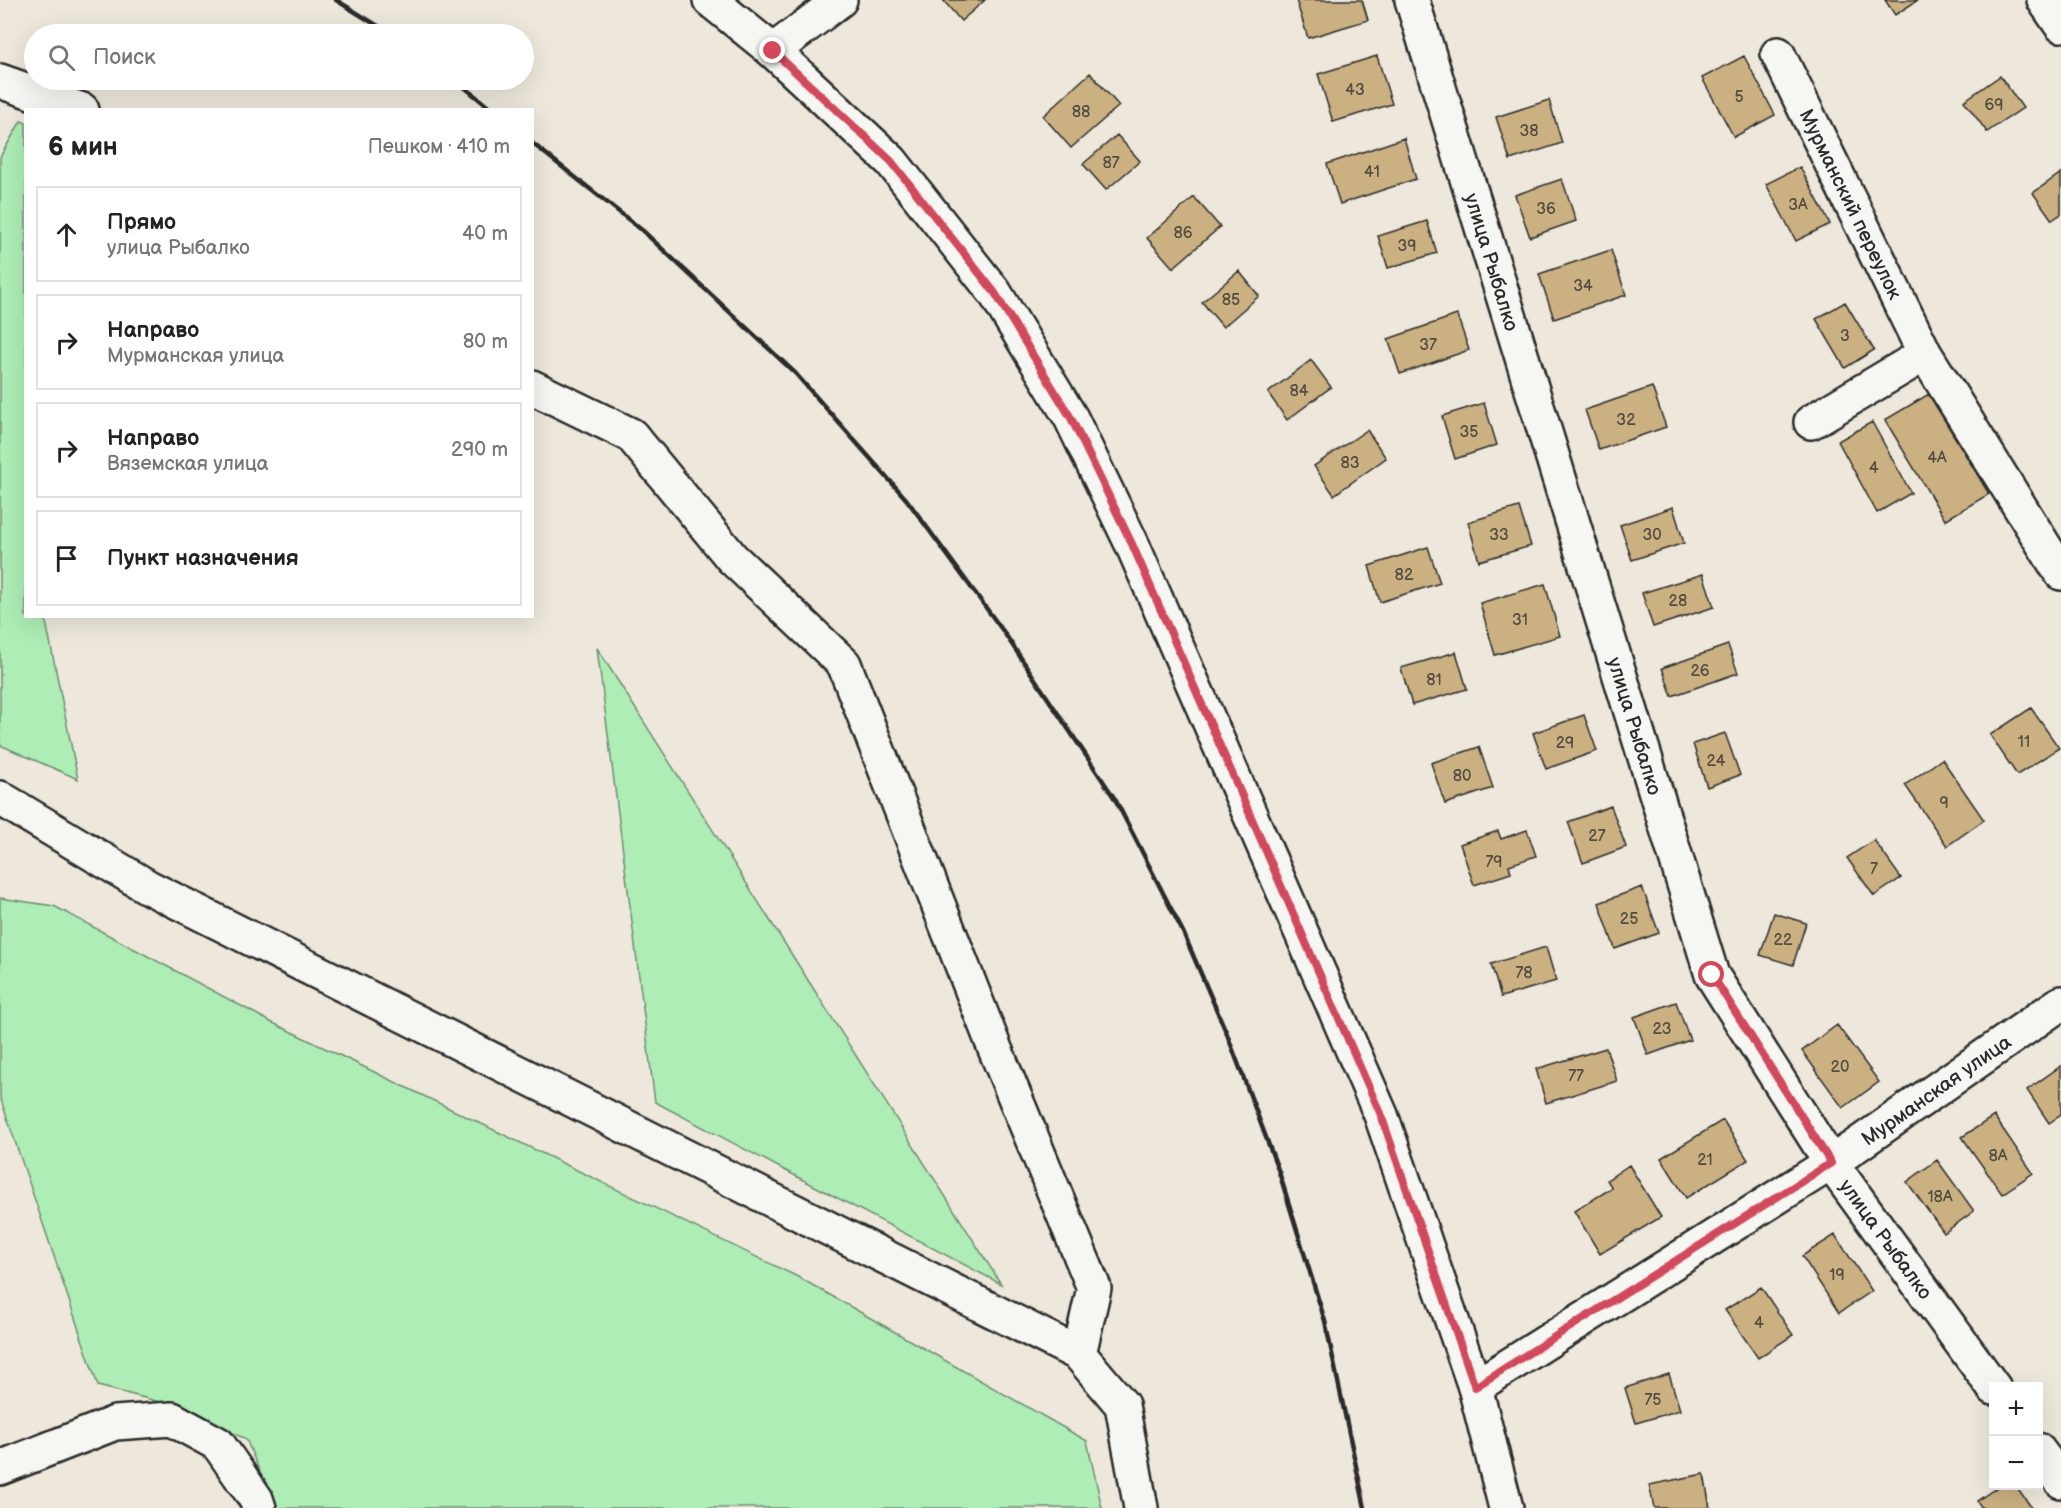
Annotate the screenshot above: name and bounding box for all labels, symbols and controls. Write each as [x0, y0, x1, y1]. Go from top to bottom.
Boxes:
search box [24, 24, 534, 90]
route end [759, 37, 785, 63]
icon: search [45, 41, 78, 74]
text: Поиск [93, 44, 156, 71]
house number: 43 [1345, 81, 1365, 100]
house number: 5 [1734, 88, 1744, 107]
house number: 69 [1984, 96, 2004, 115]
house number: 88 [1072, 103, 1090, 122]
street label: Мурманский переулок [1794, 105, 1907, 304]
house number: 38 [1519, 122, 1539, 141]
text: 6 мин [48, 132, 118, 163]
text: Пешком · 410 m [368, 135, 510, 159]
house number: 87 [1102, 154, 1120, 173]
house number: 41 [1364, 163, 1380, 182]
street label: улица Рыбалко [1459, 191, 1523, 334]
house number: 3А [1788, 196, 1808, 215]
house number: 36 [1536, 200, 1556, 219]
text: Прямо [107, 209, 176, 236]
icon: ahead [50, 218, 83, 251]
text: 40 m [462, 222, 508, 246]
house number: 86 [1173, 224, 1193, 243]
text: улица Рыбалко [107, 236, 250, 260]
house number: 39 [1397, 237, 1417, 256]
house number: 34 [1573, 277, 1593, 296]
house number: 85 [1222, 291, 1240, 310]
text: Направо [107, 317, 199, 344]
icon: right [50, 326, 83, 359]
house number: 3 [1840, 327, 1850, 346]
text: 80 m [463, 330, 508, 354]
house number: 37 [1419, 336, 1437, 355]
text: Мурманская улица [107, 344, 284, 368]
house number: 84 [1289, 382, 1309, 401]
house number: 32 [1616, 411, 1636, 430]
house number: 35 [1459, 423, 1479, 442]
text: Направо [107, 425, 199, 452]
icon: right [50, 434, 83, 467]
text: 290 m [451, 438, 508, 462]
house number: 4А [1927, 449, 1947, 468]
text: Вяземская улица [107, 452, 269, 476]
house number: 83 [1340, 454, 1360, 473]
house number: 4 [1869, 459, 1879, 478]
house number: 33 [1489, 526, 1509, 545]
house number: 30 [1642, 526, 1662, 545]
icon: arrive [50, 542, 83, 575]
text: Пункт назначения [107, 545, 299, 572]
house number: 82 [1395, 566, 1414, 585]
house number: 28 [1669, 592, 1687, 611]
house number: 31 [1512, 611, 1528, 630]
street label: улица Рыбалко [1602, 655, 1666, 798]
house number: 26 [1690, 662, 1710, 681]
house number: 81 [1426, 671, 1442, 690]
house number: 11 [2018, 733, 2030, 752]
house number: 29 [1556, 734, 1574, 753]
house number: 24 [1707, 752, 1726, 771]
house number: 80 [1453, 767, 1471, 786]
house number: 9 [1939, 794, 1949, 813]
house number: 27 [1588, 827, 1606, 846]
house number: 79 [1485, 853, 1503, 872]
house number: 7 [1870, 860, 1878, 879]
house number: 25 [1620, 910, 1638, 929]
house number: 22 [1774, 931, 1793, 950]
route start [1698, 961, 1724, 987]
house number: 78 [1515, 964, 1533, 983]
house number: 23 [1653, 1020, 1672, 1039]
street label: Мурманская улица [1857, 1030, 2016, 1152]
house number: 20 [1831, 1058, 1849, 1077]
house number: 77 [1568, 1067, 1584, 1086]
house number: 8А [1988, 1147, 2008, 1166]
house number: 21 [1697, 1151, 1713, 1170]
street label: улица Рыбалко [1834, 1175, 1937, 1304]
house number: 18А [1927, 1188, 1953, 1207]
house number: 19 [1829, 1266, 1845, 1285]
house number: 4 [1754, 1314, 1764, 1333]
map controls [1989, 1382, 2043, 1490]
button: + [1989, 1382, 2043, 1436]
house number: 75 [1644, 1391, 1662, 1410]
button: − [1989, 1436, 2043, 1490]

